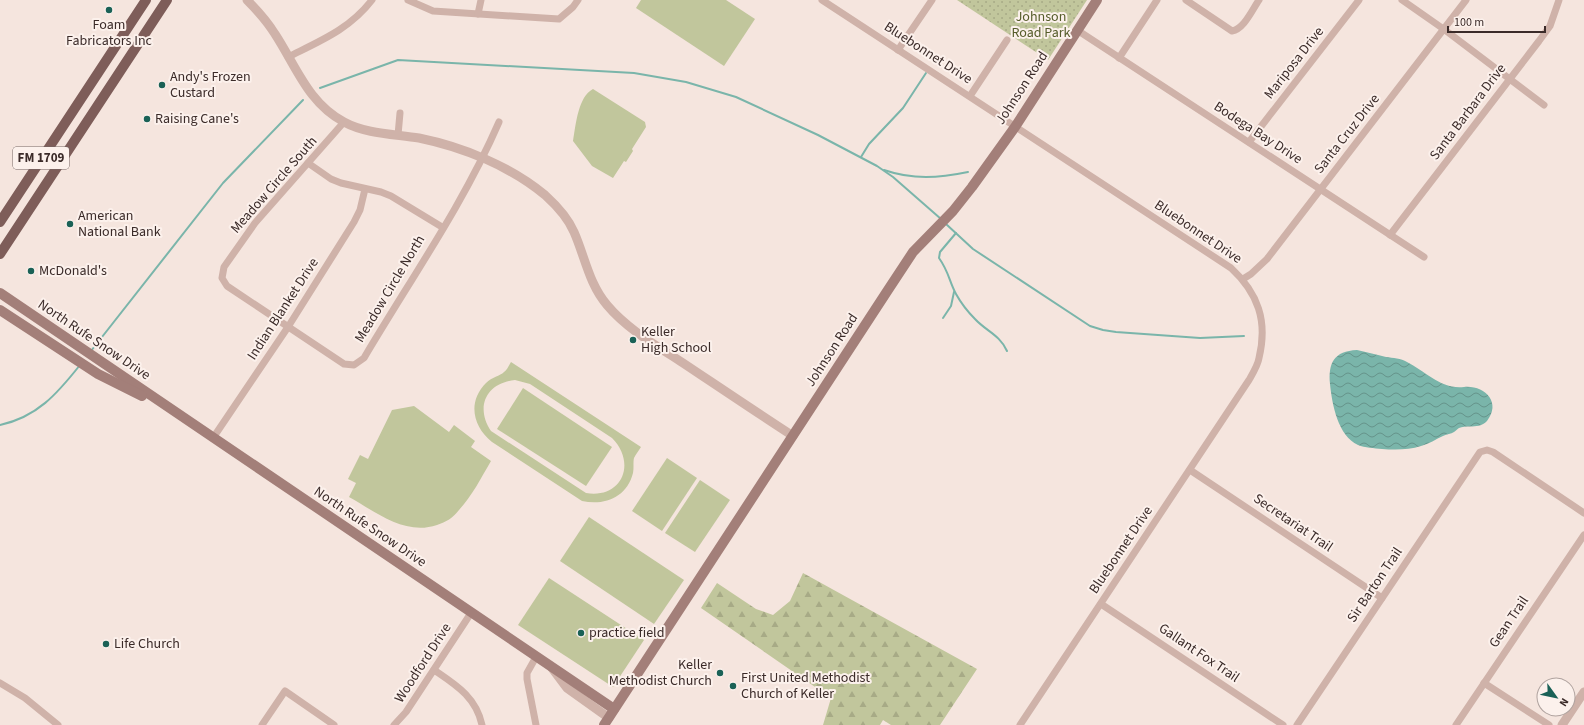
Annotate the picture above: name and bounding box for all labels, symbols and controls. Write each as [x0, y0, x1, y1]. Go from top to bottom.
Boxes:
marker: Foam Fabricators Inc [104, 5, 114, 15]
park label: Johnson Road Park [1011, 7, 1071, 43]
scale bar [1448, 8, 1545, 34]
text: 100 m [1454, 14, 1484, 31]
place label: Foam Fabricators Inc [66, 15, 153, 51]
street label: Bluebonnet Drive [880, 17, 976, 89]
street label: Mariposa Drive [1259, 23, 1329, 103]
street label: Johnson Road [991, 48, 1053, 128]
street label: Santa Barbara Drive [1425, 60, 1511, 164]
place label: Andy's Frozen Custard [170, 67, 251, 103]
marker: Andy's Frozen Custard [157, 80, 167, 90]
street label: Santa Cruz Drive [1310, 90, 1384, 178]
street label: Bodega Bay Drive [1210, 97, 1306, 169]
place label: Raising Cane's [155, 109, 239, 129]
marker: Raising Cane's [142, 114, 152, 124]
street label: Meadow Circle South [226, 132, 322, 238]
road number: FM 1709 [13, 147, 69, 169]
street label: Bluebonnet Drive [1150, 195, 1246, 269]
place label: American National Bank [78, 206, 161, 242]
marker: American National Bank [65, 219, 75, 229]
street label: Meadow Circle North [350, 232, 430, 346]
street label: Indian Blanket Drive [242, 254, 324, 364]
place label: McDonald's [39, 261, 107, 281]
marker: McDonald's [26, 266, 36, 276]
street label: North Rufe Snow Drive [34, 295, 154, 385]
street label: Johnson Road [801, 310, 863, 390]
place label: Keller High School [641, 322, 712, 358]
marker: Keller High School [628, 335, 638, 345]
street label: North Rufe Snow Drive [310, 482, 430, 572]
street label: Secretariat Trail [1249, 489, 1337, 557]
street label: Bluebonnet Drive [1084, 502, 1158, 598]
street label: Sir Barton Trail [1342, 543, 1408, 627]
street label: Gean Trail [1484, 592, 1534, 652]
street label: Woodford Drive [390, 619, 456, 707]
street label: Gallant Fox Trail [1155, 619, 1244, 688]
place label: practice field [589, 623, 664, 643]
marker: practice field [576, 628, 586, 638]
place label: Life Church [114, 634, 180, 654]
marker: Life Church [101, 639, 111, 649]
place label: Keller Methodist Church [609, 655, 712, 691]
marker: Keller Methodist Church [715, 668, 725, 678]
place label: First United Methodist Church of Keller [741, 668, 870, 704]
north arrow [1536, 677, 1576, 717]
marker: First United Methodist Church of Keller [728, 681, 738, 691]
text: N [1556, 695, 1572, 709]

